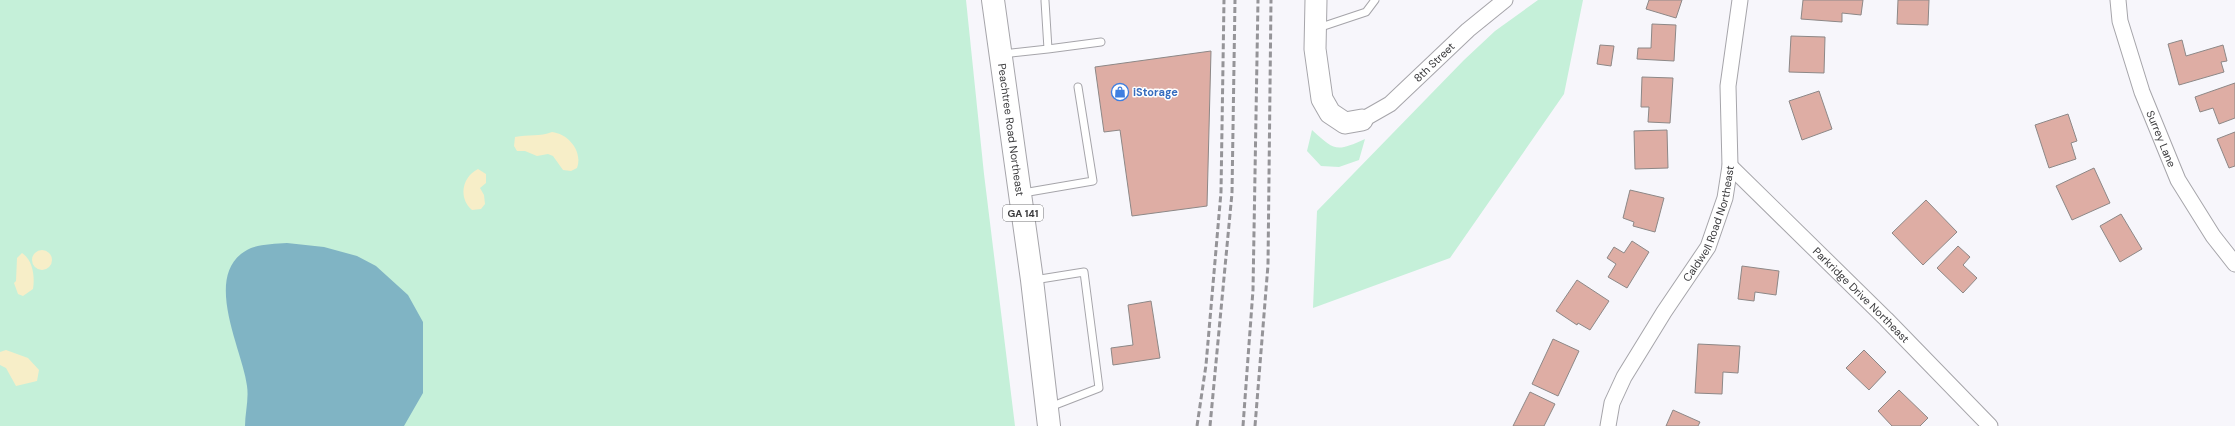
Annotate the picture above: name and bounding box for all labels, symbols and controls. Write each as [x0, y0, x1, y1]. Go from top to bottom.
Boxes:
street label: 8th Street [1411, 39, 1458, 85]
street label: Peachtree Road Northeast [995, 63, 1027, 197]
shop icon: iStorage [1110, 82, 1130, 102]
place label: iStorage [1133, 85, 1178, 99]
street label: Surrey Lane [2143, 108, 2179, 169]
street label: Caldwell Road Northeast [1680, 165, 1737, 284]
road number: GA 141 [1003, 205, 1043, 221]
street label: Parkridge Drive Northeast [1810, 244, 1912, 346]

